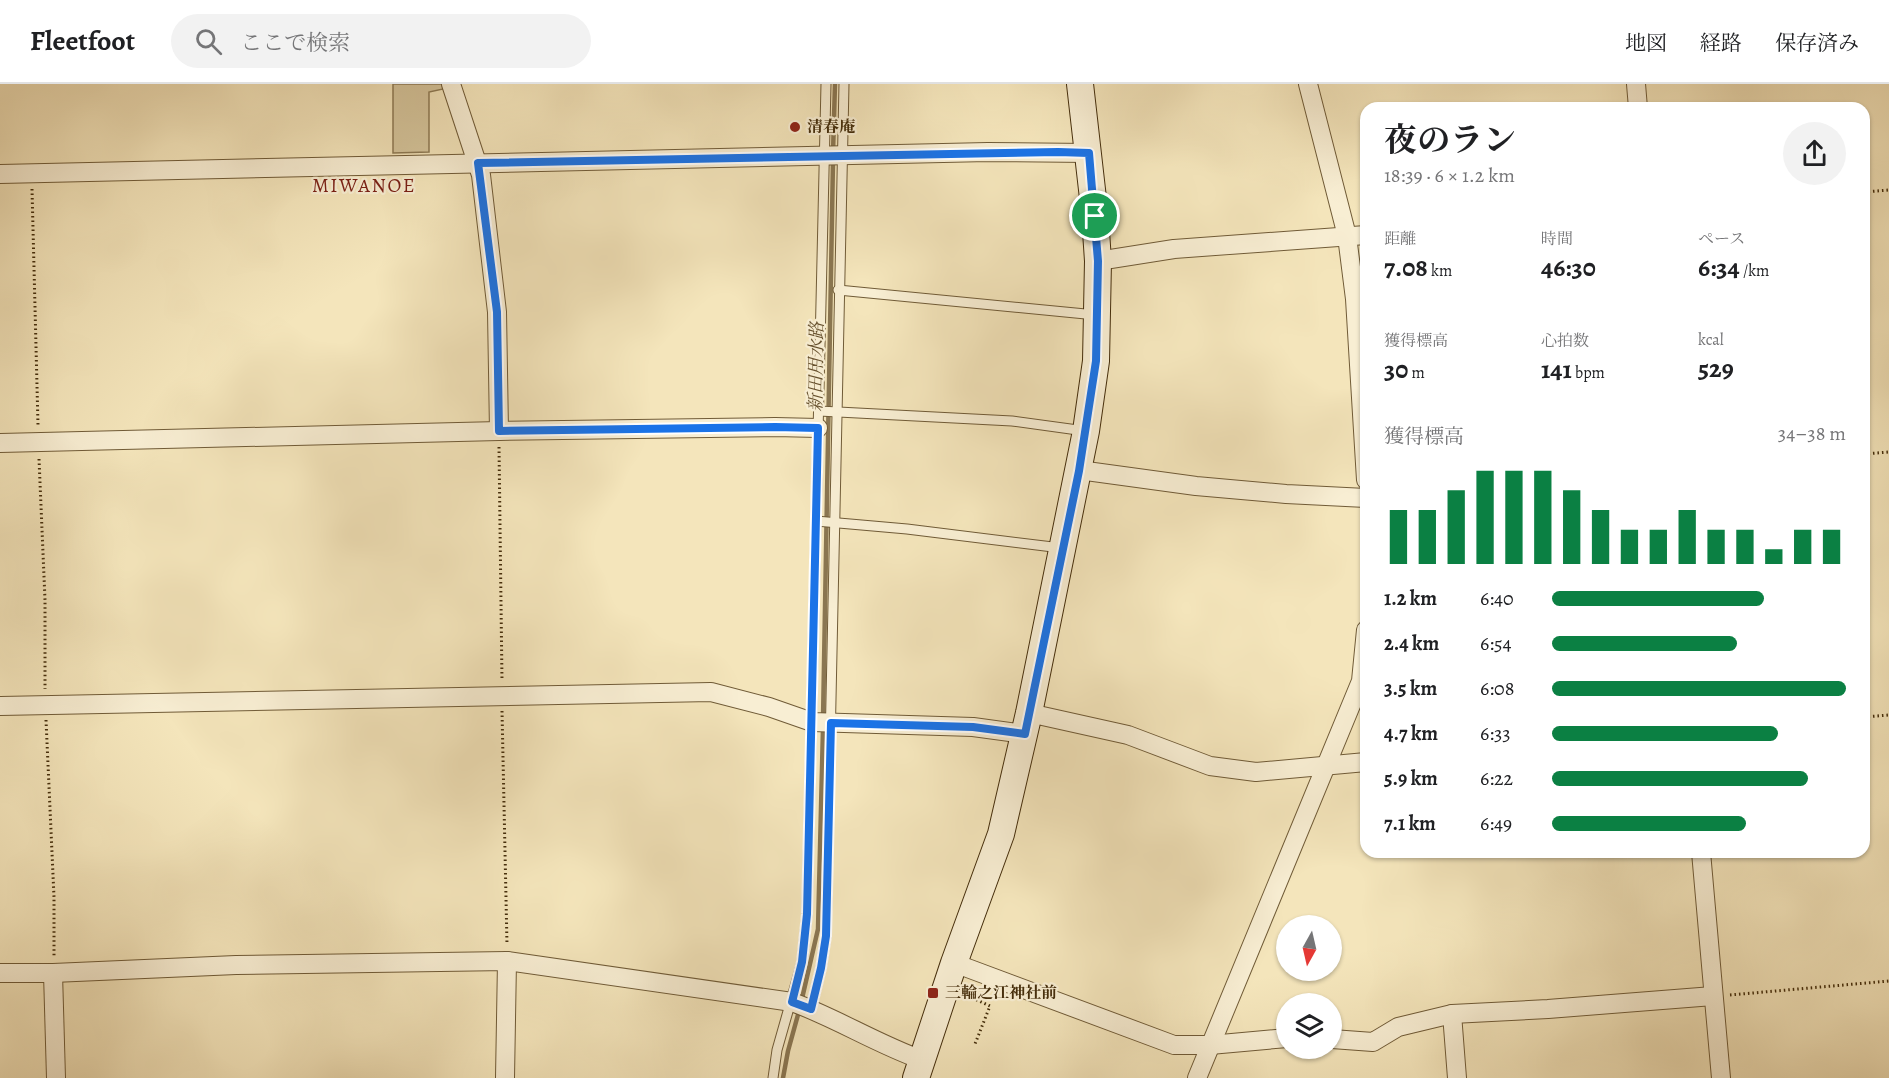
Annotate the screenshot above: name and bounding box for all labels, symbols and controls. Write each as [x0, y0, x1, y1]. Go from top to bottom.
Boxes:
search box [171, 14, 591, 68]
text: Fleetfoot [30, 22, 135, 60]
icon: search [192, 25, 225, 58]
text: ここで検索 [240, 28, 350, 58]
text: 地図 [1625, 29, 1667, 57]
text: 経路 [1700, 29, 1742, 57]
text: 保存済み [1775, 29, 1859, 57]
place label: 清春庵 [807, 116, 855, 138]
text: 夜のラン [1384, 117, 1516, 162]
marker: 清春庵 [788, 120, 802, 134]
button: share [1783, 122, 1846, 185]
text: 18:39 · 6 × 1.2 km [1384, 162, 1515, 189]
district label: MIWANOE [312, 172, 416, 199]
pin [1069, 190, 1120, 241]
icon: arrive [1078, 199, 1111, 232]
text: 距離 [1384, 228, 1416, 250]
text: 時間 [1541, 228, 1573, 250]
text: ペース [1698, 228, 1745, 250]
text: 7.08 [1384, 250, 1428, 285]
text: 46:30 [1541, 250, 1596, 285]
text: 6:34 [1698, 250, 1740, 285]
text: km [1428, 260, 1452, 282]
text: /km [1740, 260, 1769, 282]
water label: 新田用水路 [803, 320, 829, 412]
text: kcal [1698, 329, 1724, 351]
text: 獲得標高 [1384, 330, 1448, 352]
text: 心拍数 [1541, 330, 1589, 352]
text: 529 [1698, 351, 1734, 386]
text: 30 [1384, 352, 1408, 387]
text: 141 [1541, 352, 1572, 387]
text: m [1408, 362, 1425, 384]
text: bpm [1572, 362, 1605, 384]
text: 34–38 m [1778, 420, 1846, 447]
text: 獲得標高 [1384, 423, 1464, 450]
text: 1.2 km [1384, 585, 1437, 612]
text: 6:40 [1480, 585, 1514, 612]
text: 2.4 km [1384, 630, 1439, 657]
text: 6:54 [1480, 630, 1512, 657]
text: 3.5 km [1384, 675, 1437, 702]
text: 6:08 [1480, 675, 1514, 702]
text: 4.7 km [1384, 720, 1438, 747]
text: 6:33 [1480, 720, 1511, 747]
text: 5.9 km [1384, 765, 1438, 792]
text: 6:22 [1480, 765, 1513, 792]
text: 7.1 km [1384, 810, 1436, 837]
text: 6:49 [1480, 810, 1512, 837]
north arrow [1276, 915, 1342, 981]
map controls [1276, 915, 1342, 1059]
place label: 三輪之江神社前 [945, 982, 1057, 1004]
marker: 三輪之江神社前 [926, 986, 940, 1000]
button: layers [1276, 993, 1342, 1059]

